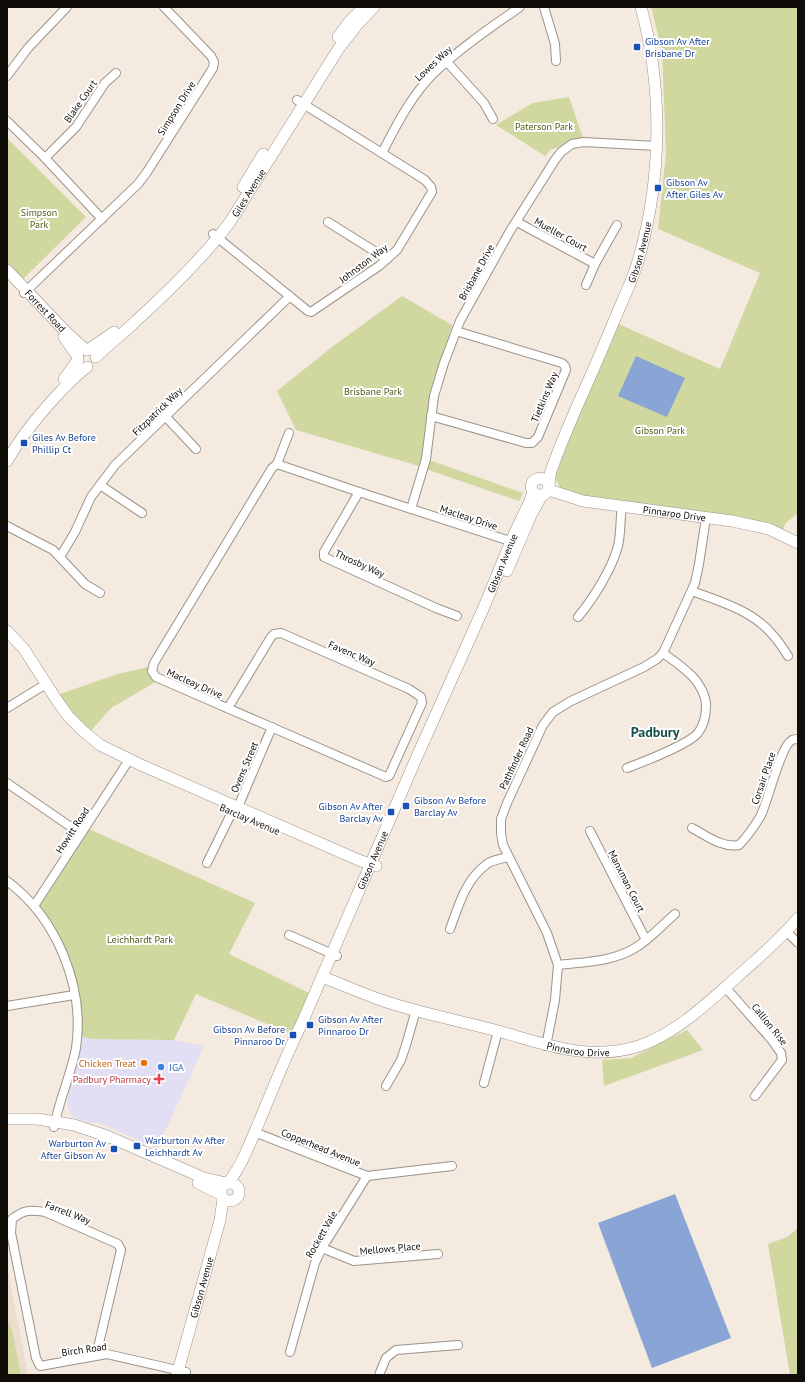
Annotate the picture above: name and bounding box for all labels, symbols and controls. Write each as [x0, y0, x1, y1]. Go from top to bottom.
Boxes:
place label: Gibson Av After Brisbane Dr [645, 35, 710, 60]
marker: Gibson Av After Brisbane Dr [632, 42, 642, 52]
street label: Lowes Way [412, 43, 455, 84]
street label: Blake Court [61, 77, 100, 125]
street label: Simpson Drive [155, 79, 198, 138]
park label: Paterson Park [515, 120, 573, 133]
street label: Giles Avenue [229, 166, 269, 220]
place label: Gibson Av After Giles Av [666, 176, 723, 201]
marker: Gibson Av After Giles Av [653, 183, 663, 193]
park label: Simpson Park [21, 206, 57, 231]
street label: Mueller Court [532, 215, 590, 255]
street label: Gibson Avenue [625, 221, 655, 285]
street label: Johnston Way [336, 241, 390, 286]
street label: Brisbane Drive [456, 242, 497, 303]
street label: Forrest Road [22, 287, 69, 335]
street label: Tietkins Way [528, 370, 561, 425]
street label: Fitzpatrick Way [130, 384, 185, 438]
park label: Brisbane Park [344, 385, 402, 398]
park label: Gibson Park [635, 424, 685, 437]
place label: Giles Av Before Phillip Ct [32, 431, 96, 456]
marker: Giles Av Before Phillip Ct [19, 438, 29, 448]
street label: Macleay Drive [438, 502, 499, 533]
street label: Pinnaroo Drive [642, 503, 707, 524]
street label: Gibson Avenue [484, 532, 521, 595]
street label: Throsby Way [333, 547, 387, 580]
street label: Favenc Way [326, 638, 377, 669]
street label: Macleay Drive [165, 665, 225, 702]
district label: Padbury [631, 723, 680, 741]
street label: Pathfinder Road [496, 725, 537, 792]
street label: Ovens Street [228, 739, 261, 795]
street label: Corsair Place [748, 750, 779, 806]
place label: Gibson Av Before Barclay Av [414, 794, 486, 819]
place label: Gibson Av After Barclay Av [318, 800, 384, 825]
street label: Barclay Avenue [218, 801, 282, 838]
marker: Gibson Av Before Barclay Av [401, 801, 411, 811]
street label: Howitt Road [53, 805, 92, 856]
marker: Gibson Av After Barclay Av [386, 807, 396, 817]
street label: Gibson Avenue [354, 829, 391, 892]
street label: Manxman Court [605, 848, 648, 915]
park label: Leichhardt Park [107, 933, 173, 946]
street label: Callion Rise [749, 1001, 791, 1048]
place label: Gibson Av After Pinnaroo Dr [318, 1013, 383, 1038]
marker: Gibson Av After Pinnaroo Dr [305, 1020, 315, 1030]
place label: Gibson Av Before Pinnaroo Dr [213, 1023, 286, 1048]
marker: Gibson Av Before Pinnaroo Dr [288, 1030, 298, 1040]
street label: Pinnaroo Drive [545, 1039, 610, 1059]
place label: Chicken Treat [79, 1057, 137, 1070]
marker: Chicken Treat [139, 1058, 149, 1068]
place label: IGA [169, 1061, 184, 1074]
marker: IGA [156, 1062, 166, 1072]
place label: Padbury Pharmacy [73, 1073, 151, 1086]
marker: Padbury Pharmacy [154, 1074, 164, 1084]
street label: Copperhead Avenue [279, 1126, 362, 1169]
place label: Warburton Av After Leichhardt Av [145, 1134, 226, 1159]
place label: Warburton Av After Gibson Av [41, 1137, 106, 1162]
marker: Warburton Av After Leichhardt Av [132, 1141, 142, 1151]
marker: Warburton Av After Gibson Av [109, 1144, 119, 1154]
street label: Farrell Way [43, 1198, 93, 1227]
street label: Rockett Vale [303, 1208, 340, 1260]
street label: Mellows Place [359, 1239, 421, 1258]
street label: Gibson Avenue [187, 1255, 216, 1320]
street label: Birch Road [61, 1340, 108, 1359]

